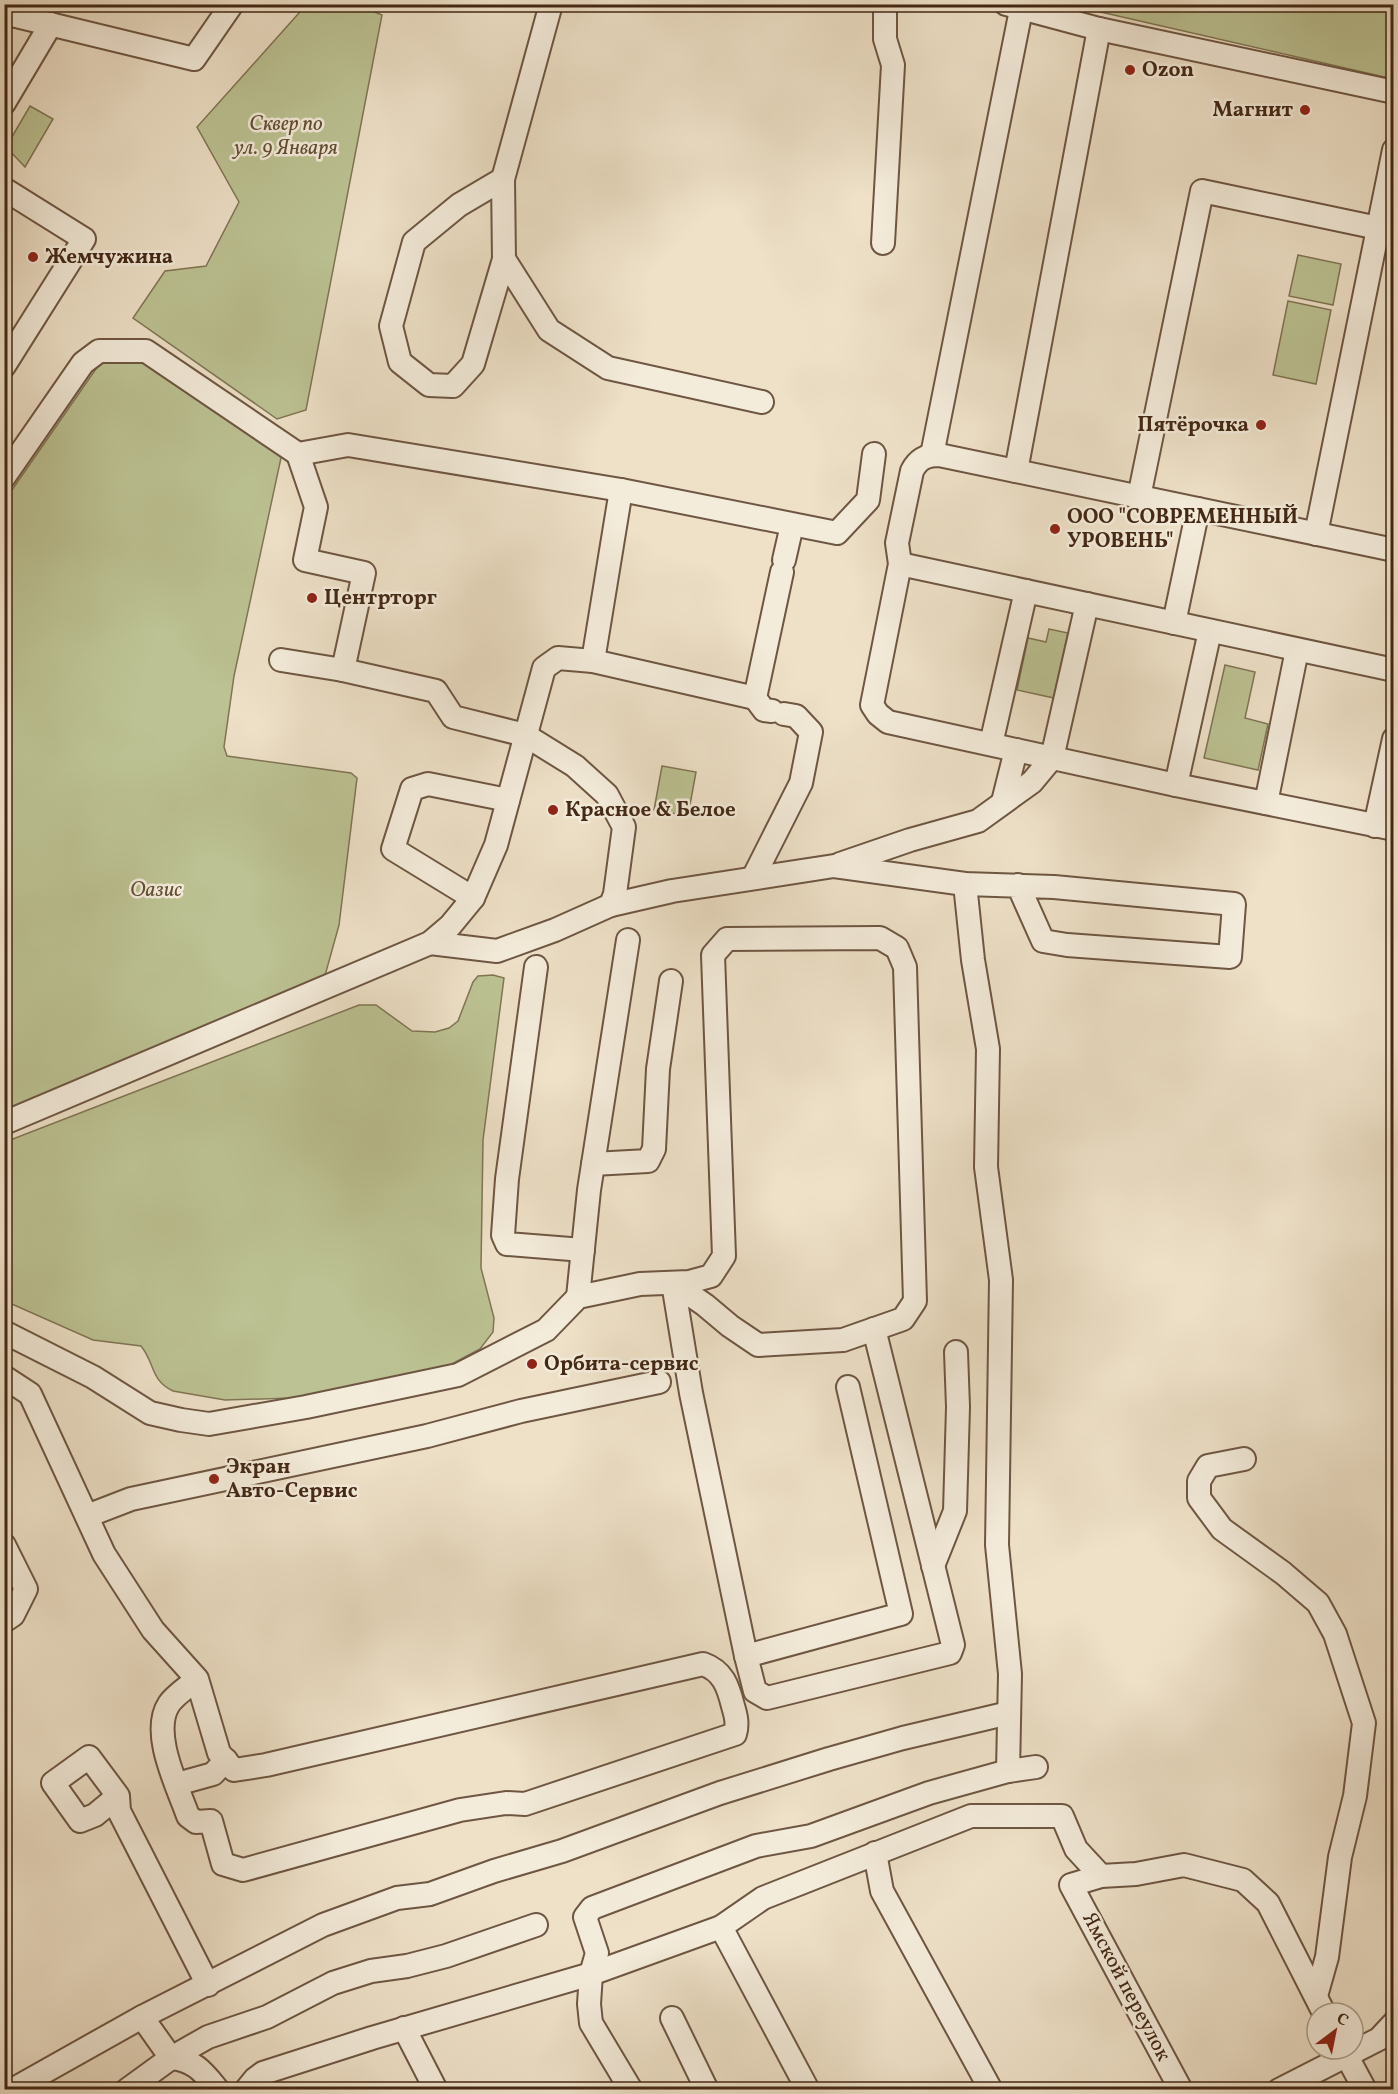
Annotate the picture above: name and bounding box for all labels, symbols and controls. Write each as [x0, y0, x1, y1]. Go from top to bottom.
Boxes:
place label: Ozon [1142, 56, 1194, 85]
marker: Ozon [1123, 63, 1137, 77]
place label: Магнит [1213, 96, 1293, 125]
marker: Магнит [1298, 103, 1312, 117]
park label: Сквер по ул. 9 Января [231, 110, 338, 163]
place label: Жемчужина [45, 243, 173, 272]
marker: Жемчужина [26, 250, 40, 264]
place label: Пятёрочка [1137, 411, 1249, 440]
marker: Пятёрочка [1254, 418, 1268, 432]
place label: ООО "СОВРЕМЕННЫЙ УРОВЕНЬ" [1067, 503, 1298, 556]
marker: ООО "СОВРЕМЕННЫЙ УРОВЕНЬ" [1048, 522, 1062, 536]
place label: Центрторг [324, 584, 437, 613]
marker: Центрторг [305, 591, 319, 605]
place label: Красное & Белое [565, 796, 736, 825]
marker: Красное & Белое [546, 803, 560, 817]
park label: Оазис [130, 876, 182, 905]
place label: Орбита-сервис [544, 1350, 699, 1379]
marker: Орбита-сервис [525, 1357, 539, 1371]
place label: Экран Авто-Сервис [226, 1453, 358, 1506]
marker: Экран Авто-Сервис [207, 1472, 221, 1486]
street label: Ямской переулок [1074, 1907, 1178, 2067]
north arrow [1305, 2001, 1365, 2061]
text: С [1332, 2008, 1352, 2032]

